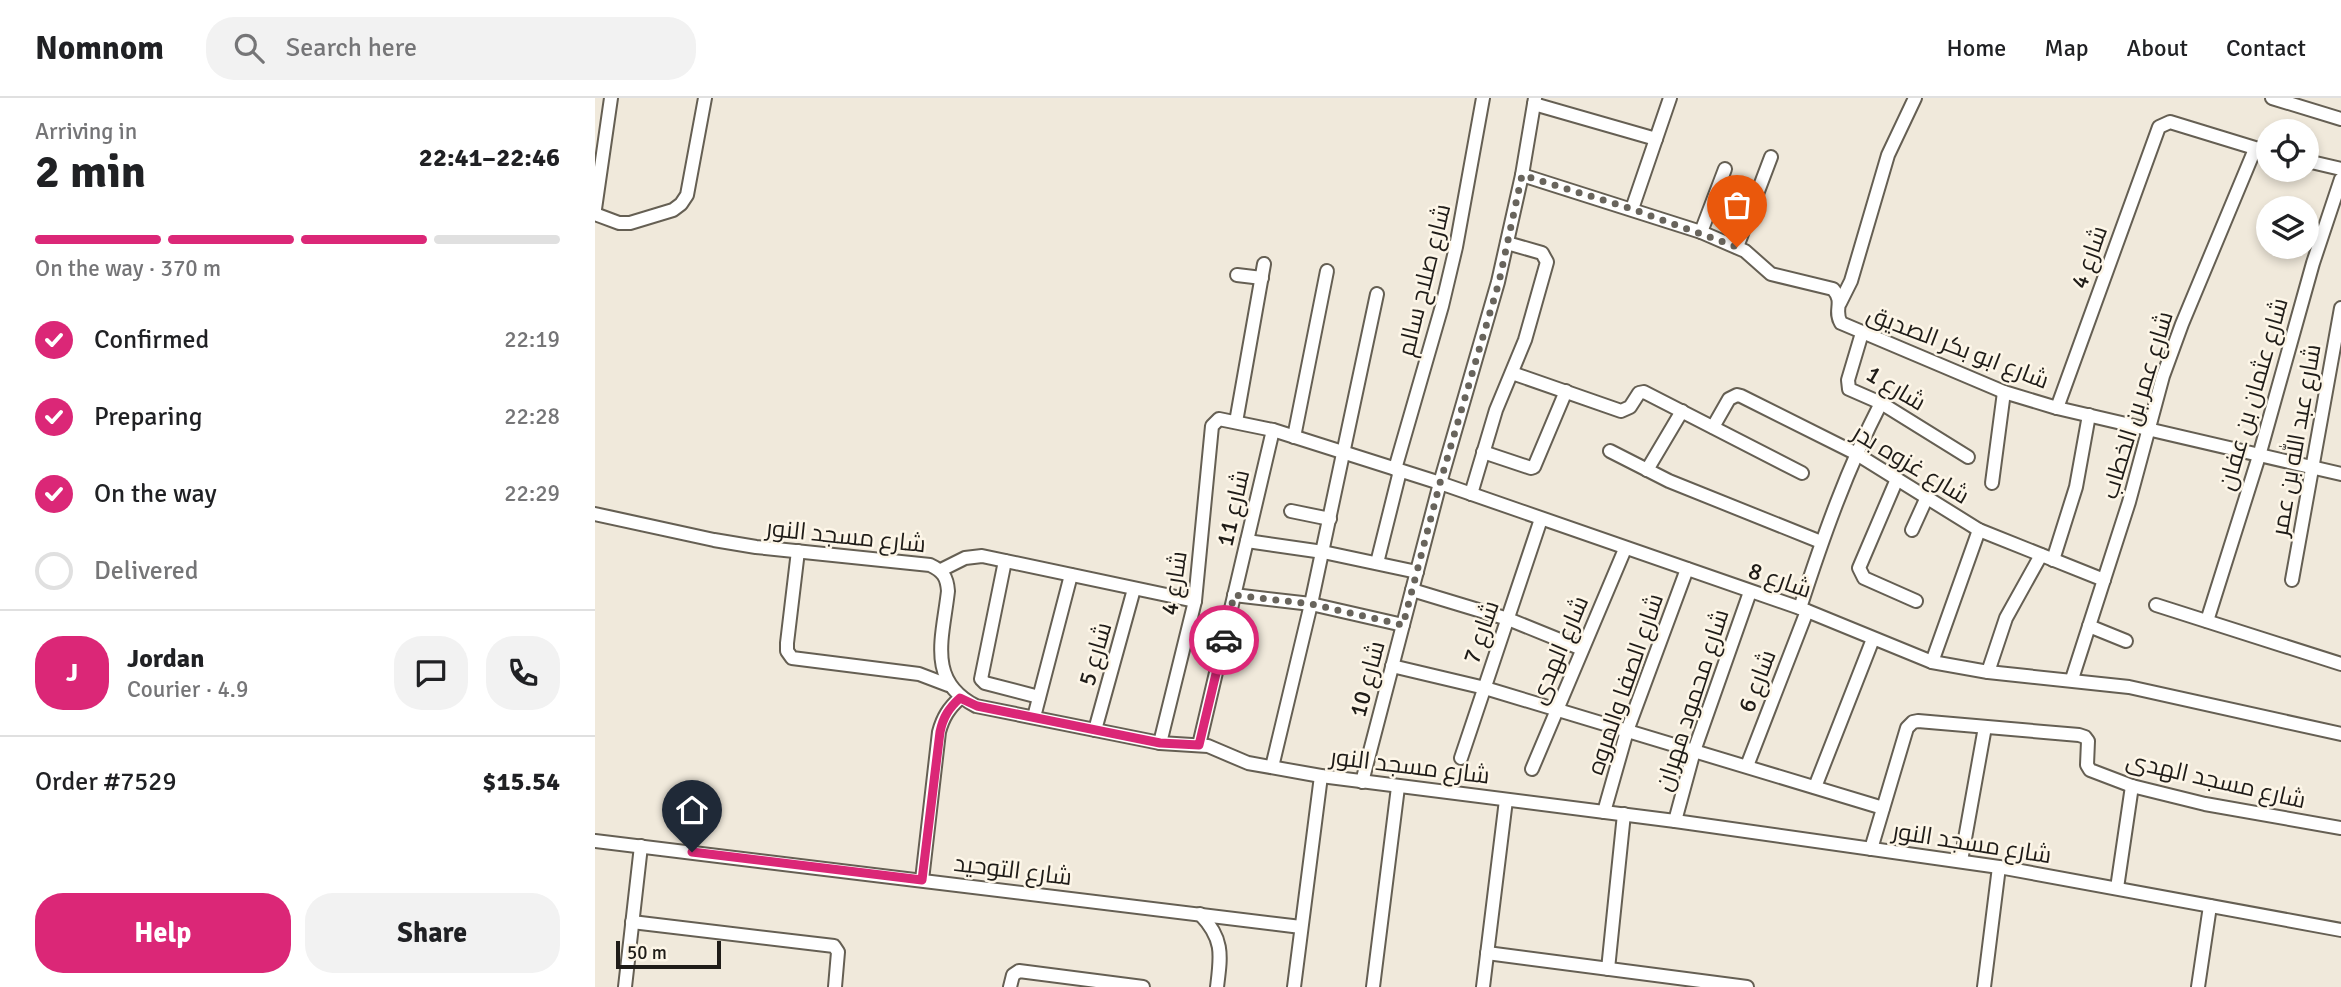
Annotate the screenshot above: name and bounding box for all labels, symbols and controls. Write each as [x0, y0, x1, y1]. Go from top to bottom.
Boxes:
search box [206, 17, 696, 80]
text: Nomnom [35, 28, 164, 69]
icon: search [230, 29, 268, 67]
text: Search here [286, 32, 417, 64]
text: Home [1946, 33, 2006, 63]
text: Map [2044, 33, 2089, 63]
text: About [2127, 33, 2188, 63]
text: Contact [2226, 33, 2306, 63]
text: Arriving in [35, 117, 137, 146]
map controls [2256, 119, 2319, 259]
button: locate [2256, 119, 2319, 182]
text: 22:41–22:46 [419, 142, 560, 174]
text: 2 min [35, 144, 146, 200]
pin [1707, 175, 1767, 247]
icon: bag [1718, 186, 1756, 224]
button: layers [2256, 196, 2319, 259]
street label: شارع صلاح سالم [1391, 201, 1458, 360]
street label: شارع 4 [2064, 221, 2115, 293]
text: On the way · 370 m [35, 254, 221, 283]
street label: شارع عثمان بن عفان [2211, 294, 2296, 494]
street label: شارع ابو بكر الصديق [1862, 298, 2053, 396]
street label: شارع عمر بن الخطاب [2094, 308, 2181, 503]
icon: check [35, 321, 73, 359]
text: Confirmed [94, 324, 209, 356]
text: 22:19 [504, 325, 560, 354]
street label: شارع عبد الله بن عمر [2263, 342, 2329, 540]
street label: شارع 1 [1860, 358, 1931, 418]
icon: check [35, 398, 73, 436]
text: Preparing [94, 401, 202, 433]
text: 22:28 [504, 402, 560, 431]
street label: شارع غزوه بدر [1845, 416, 1975, 511]
street label: شارع 11 [1210, 467, 1257, 549]
icon: check [35, 475, 73, 513]
text: On the way [94, 478, 217, 510]
text: 22:29 [504, 479, 560, 508]
street label: شارع مسجد النور [762, 512, 927, 560]
street label: شارع 4 [1154, 549, 1195, 617]
text: Delivered [94, 555, 199, 587]
street label: شارع 8 [1744, 555, 1815, 606]
street label: شارع الصفا والمروه [1580, 589, 1671, 779]
street label: شارع الهدى [1523, 591, 1596, 709]
street label: شارع 7 [1456, 597, 1507, 668]
courier [1189, 605, 1259, 675]
street label: شارع محمود مهران [1648, 605, 1736, 795]
street label: شارع 5 [1072, 619, 1119, 690]
icon: car [1205, 621, 1243, 659]
button: chat [394, 636, 468, 710]
button: phone [486, 636, 560, 710]
street label: شارع 10 [1342, 638, 1393, 721]
text: Jordan [127, 643, 204, 675]
street label: شارع 6 [1731, 645, 1784, 717]
text: J [66, 657, 78, 689]
text: Courier · 4.9 [127, 675, 248, 704]
street label: شارع مسجد النور [1326, 741, 1492, 792]
street label: شارع مسجد الهدى [2123, 745, 2309, 816]
text: Order #7529 [35, 766, 176, 798]
text: $15.54 [482, 766, 560, 798]
pin [662, 780, 722, 852]
icon: home [673, 791, 711, 829]
street label: شارع مسجد النور [1888, 815, 2054, 871]
street label: شارع التوحيد [952, 848, 1074, 893]
button: Help [35, 893, 291, 973]
button: Share [305, 893, 560, 973]
scale bar [616, 938, 721, 970]
text: 50 m [627, 941, 667, 965]

